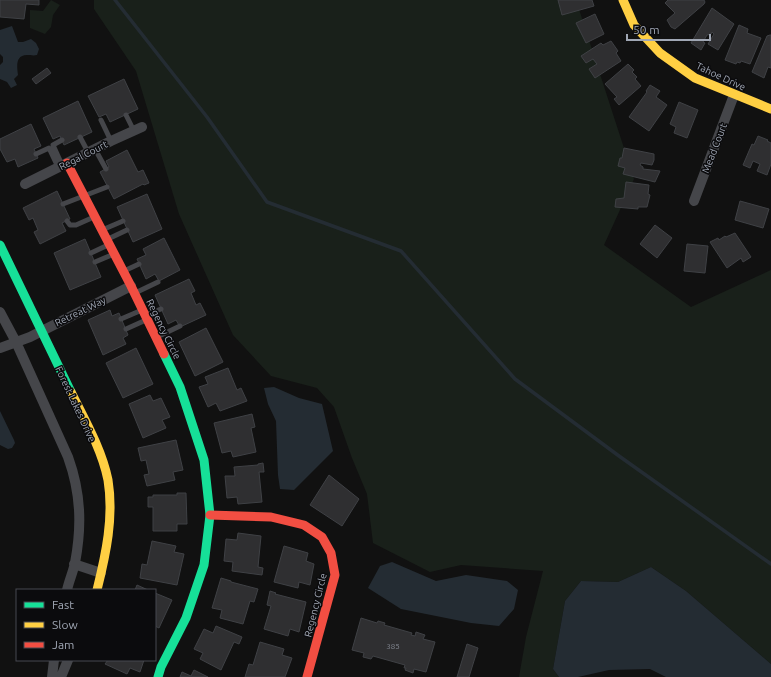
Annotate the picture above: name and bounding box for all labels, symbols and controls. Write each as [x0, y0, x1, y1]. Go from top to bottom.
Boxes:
scale bar [627, 16, 710, 42]
text: 50 m [633, 23, 660, 36]
street label: Tahoe Drive [694, 60, 747, 93]
street label: Mead Court [700, 121, 729, 175]
street label: Regal Court [57, 139, 109, 172]
street label: Retreat Way [53, 294, 108, 329]
street label: Regency Circle [144, 297, 183, 361]
street label: Forest Lakes Drive [53, 365, 98, 444]
street label: Regency Circle [302, 572, 329, 638]
legend [16, 589, 156, 661]
text: Fast [52, 598, 74, 611]
text: Slow [52, 618, 78, 631]
text: Jam [52, 638, 74, 651]
house number: 385 [386, 642, 400, 651]

